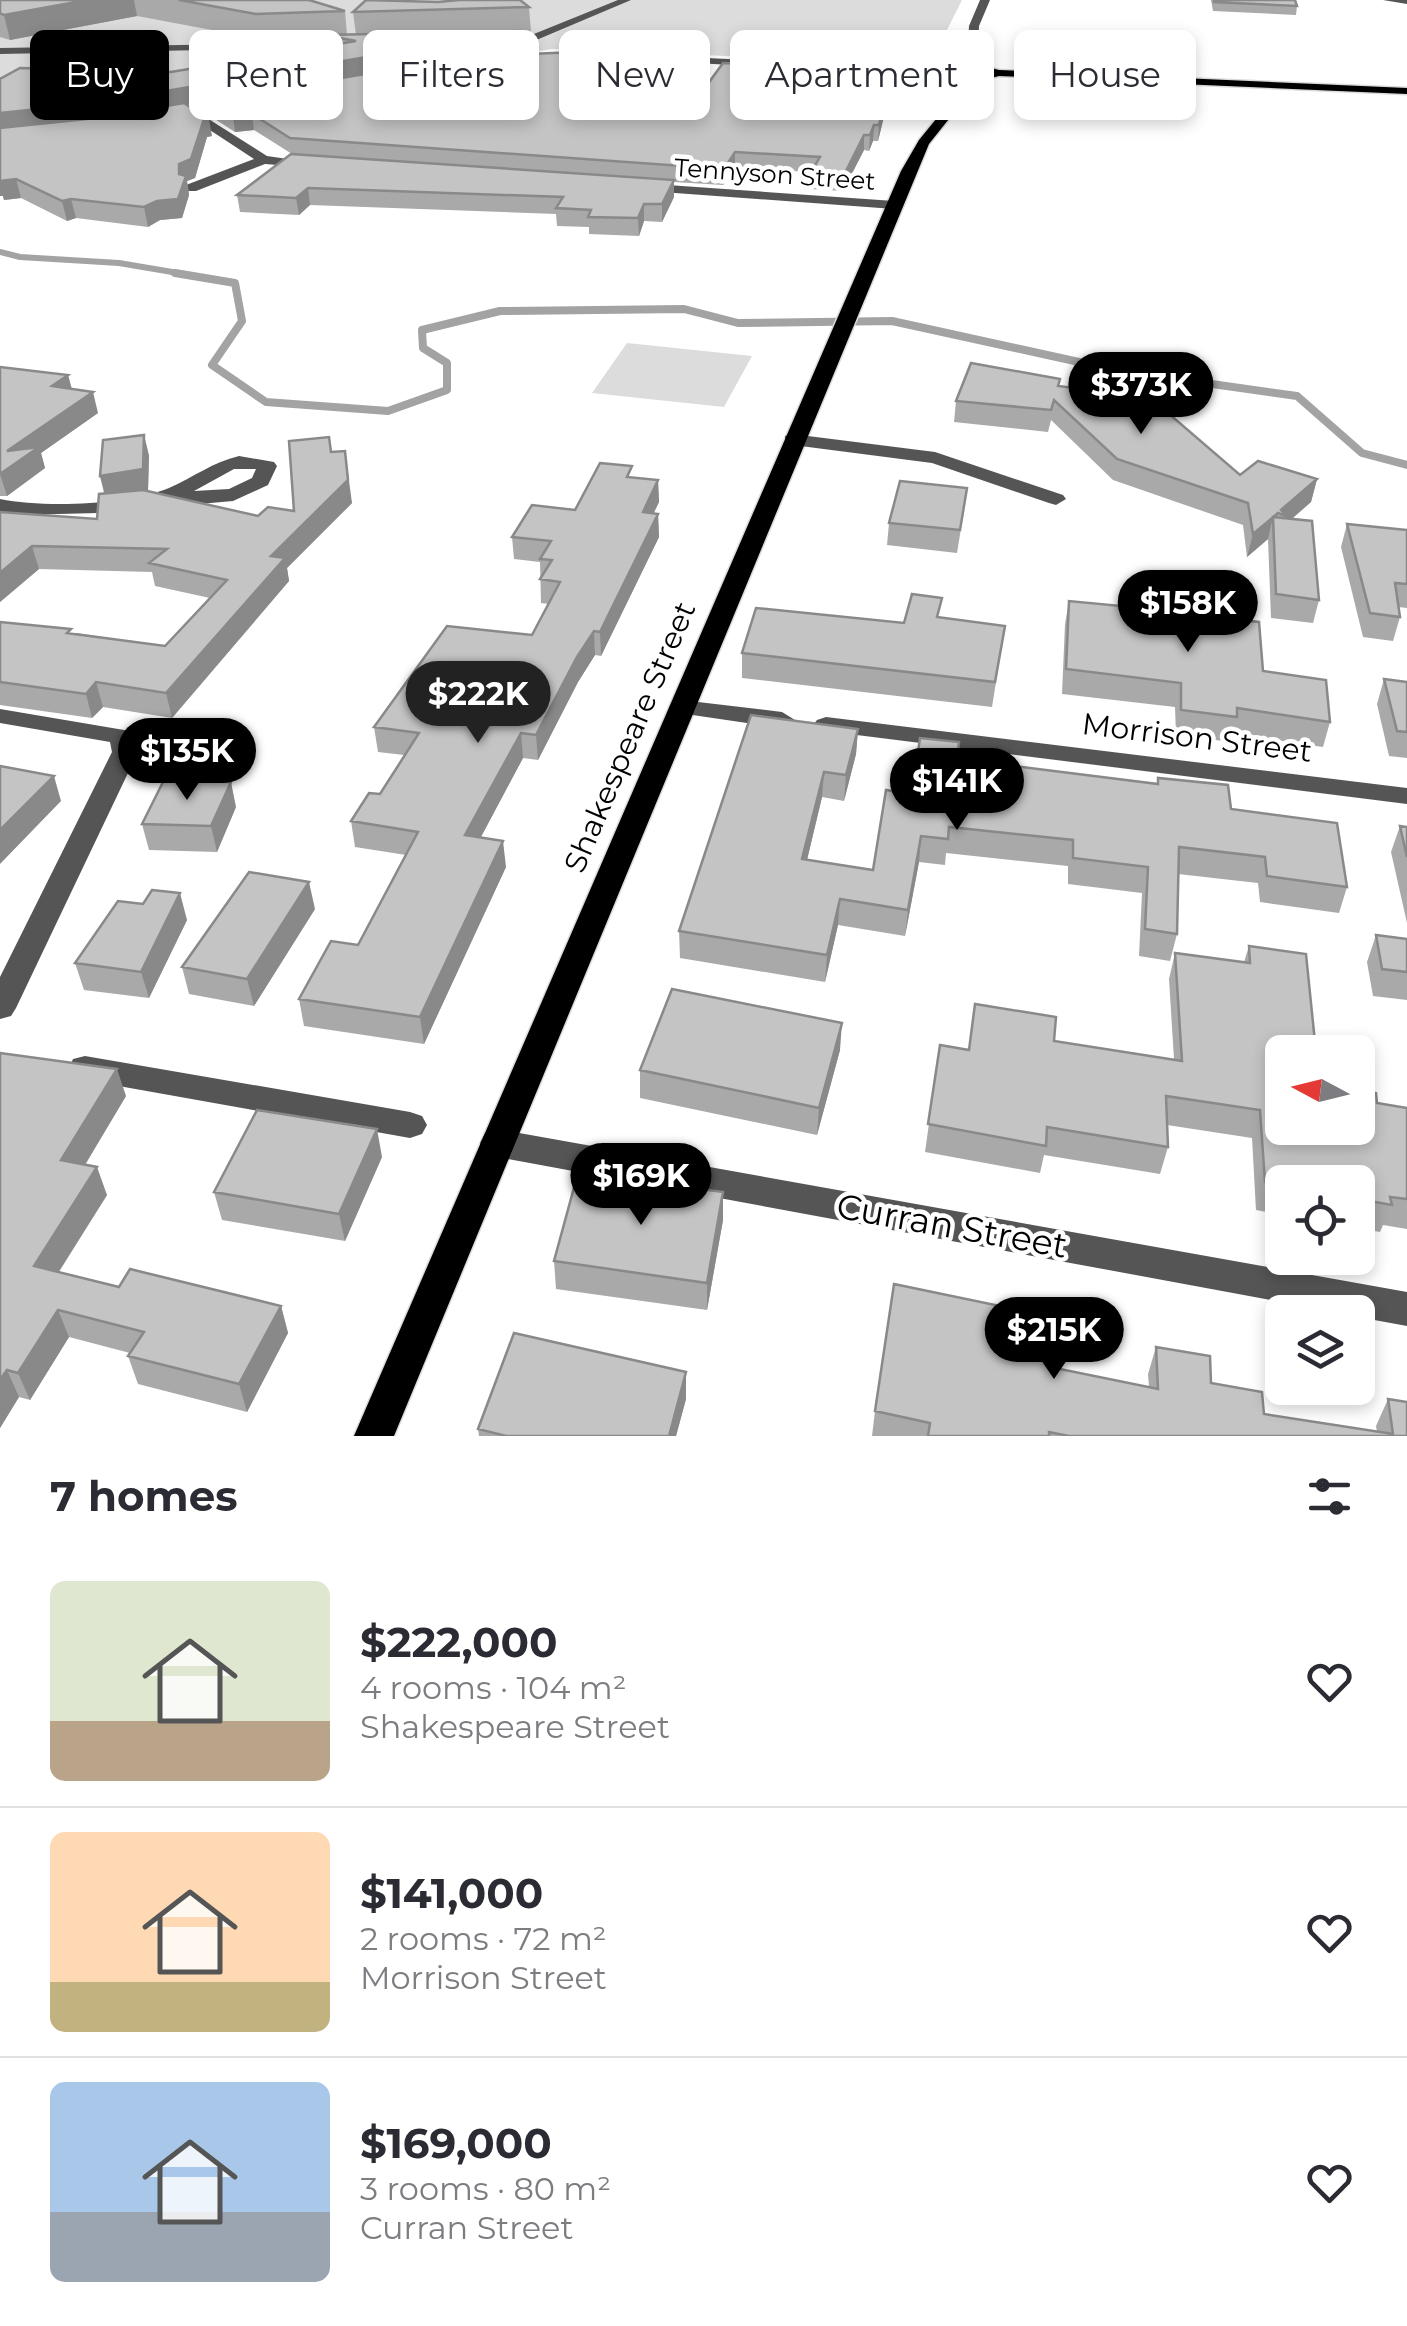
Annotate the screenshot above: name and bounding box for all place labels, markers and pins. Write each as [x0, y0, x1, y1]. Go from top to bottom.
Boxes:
pin: $373K [1071, 352, 1211, 437]
pin: $158K [1118, 570, 1258, 655]
pin: $222K [408, 661, 548, 746]
pin: $135K [117, 718, 257, 803]
pin: $141K [887, 748, 1027, 833]
pin: $169K [571, 1143, 711, 1228]
pin: $215K [984, 1297, 1124, 1382]

